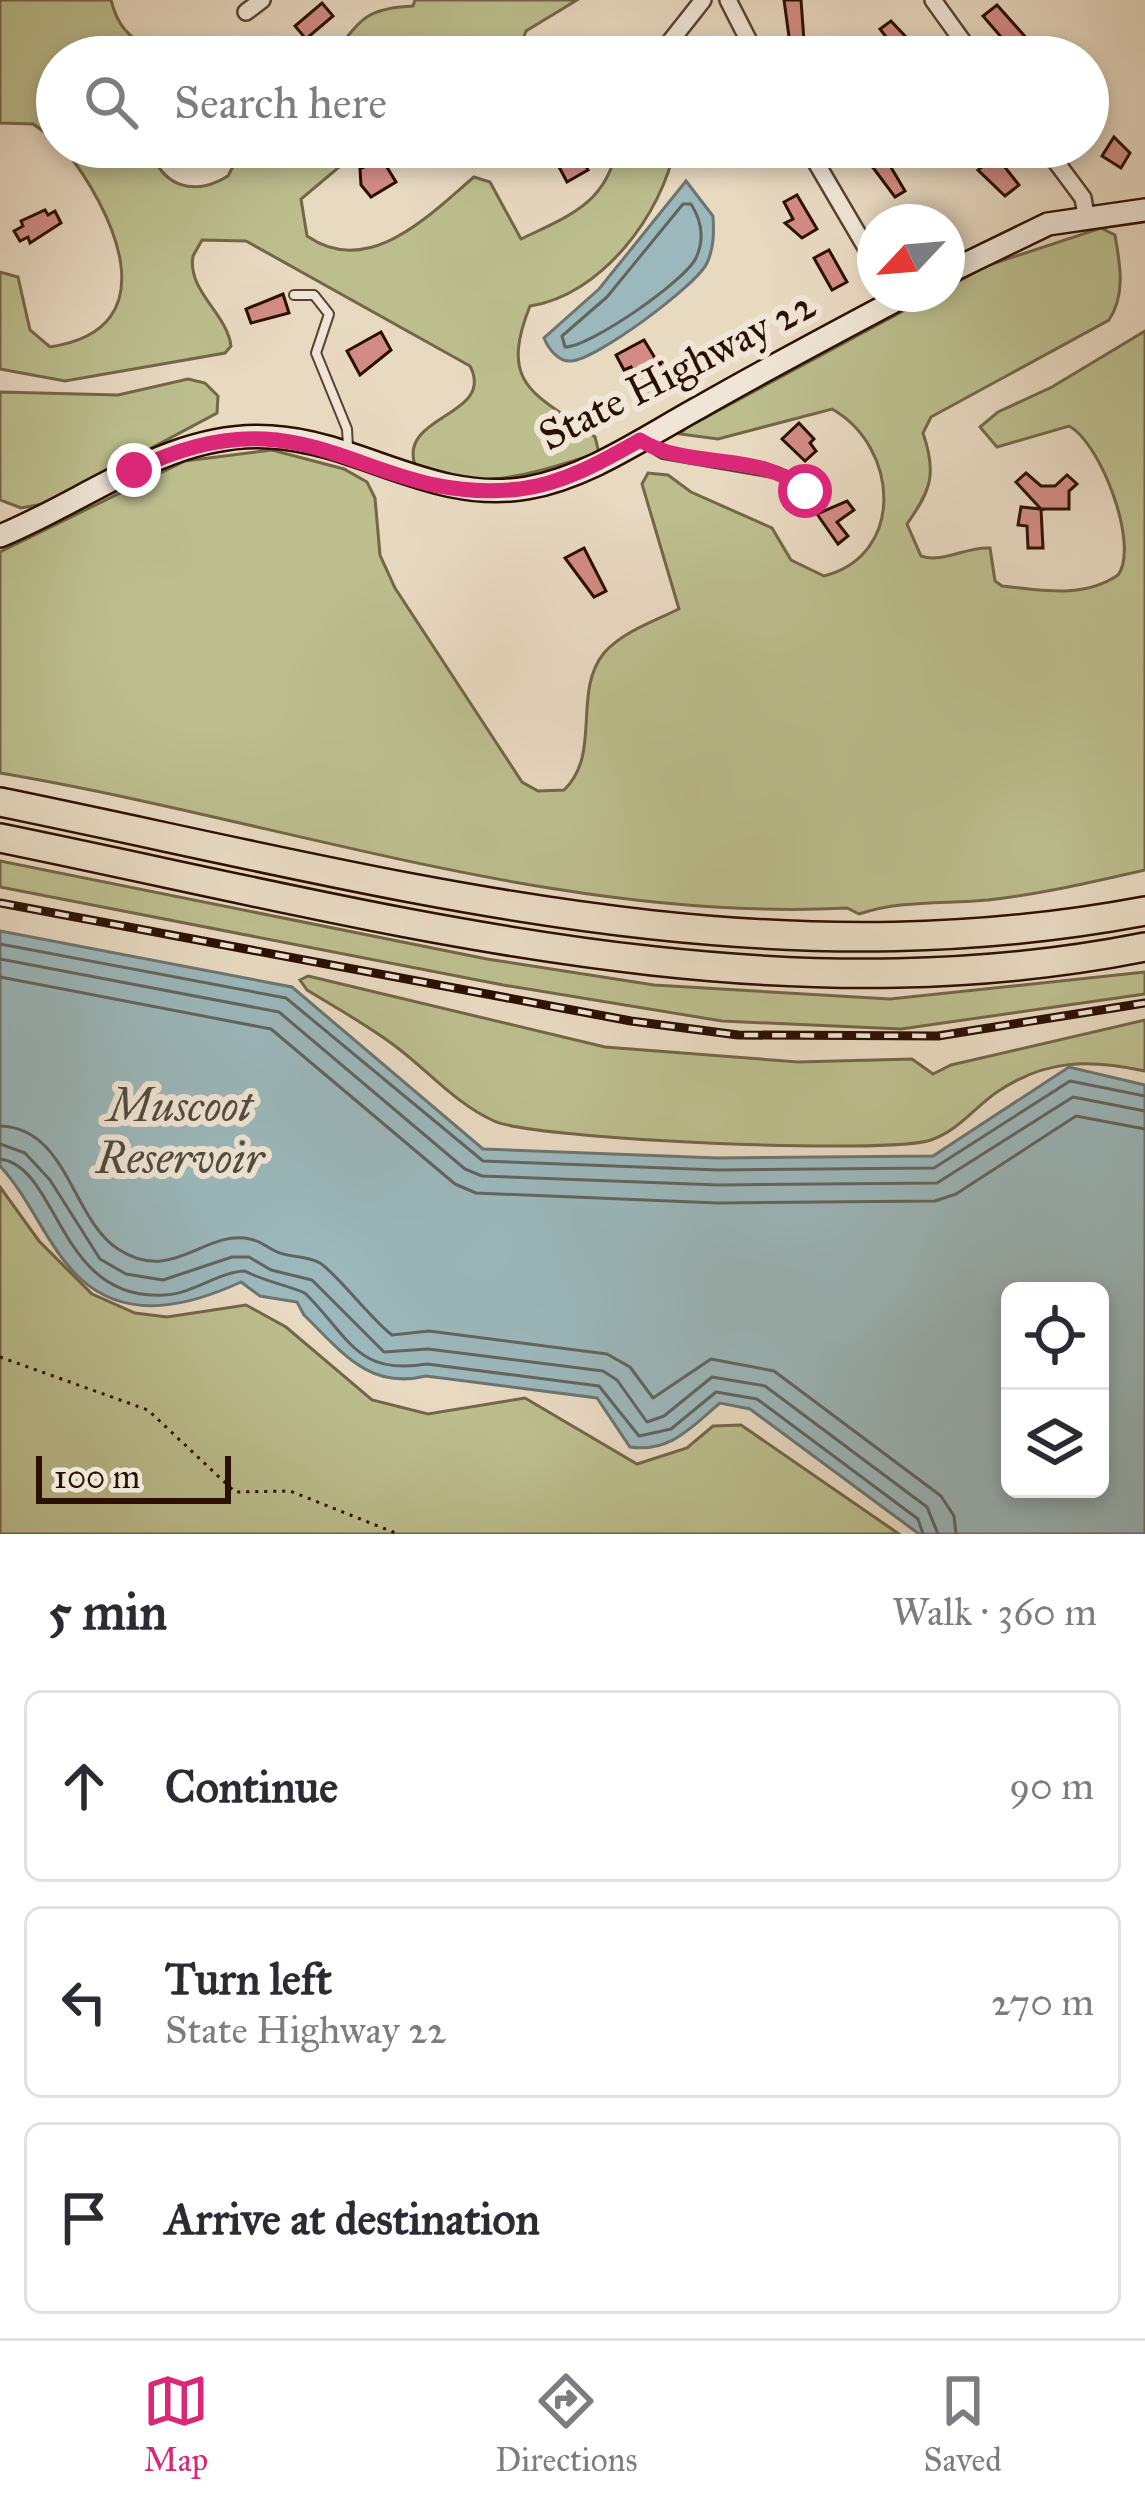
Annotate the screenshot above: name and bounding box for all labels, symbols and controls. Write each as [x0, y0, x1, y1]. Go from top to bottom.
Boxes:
search box [36, 36, 1109, 168]
icon: search [78, 69, 144, 135]
text: Search here [174, 75, 387, 130]
north arrow [857, 204, 965, 312]
street label: State Highway 22 [530, 278, 824, 462]
route end [107, 443, 161, 497]
route start [778, 464, 832, 518]
water label: Muscoot Reservoir [94, 1078, 266, 1185]
map controls [1001, 1282, 1109, 1498]
button: locate [1001, 1282, 1109, 1390]
button: layers [1001, 1390, 1109, 1498]
scale bar [36, 1450, 231, 1503]
text: 100 m [54, 1457, 140, 1497]
text: 5 min [48, 1581, 167, 1643]
text: Walk · 360 m [892, 1588, 1097, 1636]
icon: ahead [51, 1753, 117, 1819]
text: Continue [165, 1759, 338, 1814]
text: 90 m [1009, 1762, 1094, 1810]
text: Turn left [165, 1951, 332, 2006]
icon: left [51, 1969, 117, 2035]
text: 270 m [991, 1978, 1094, 2026]
text: State Highway 22 [165, 2006, 447, 2054]
icon: arrive [51, 2185, 117, 2251]
text: Arrive at destination [165, 2191, 540, 2246]
tab: Map [143, 2368, 209, 2480]
tab: Directions [495, 2368, 637, 2480]
tab: Saved [924, 2368, 1002, 2480]

